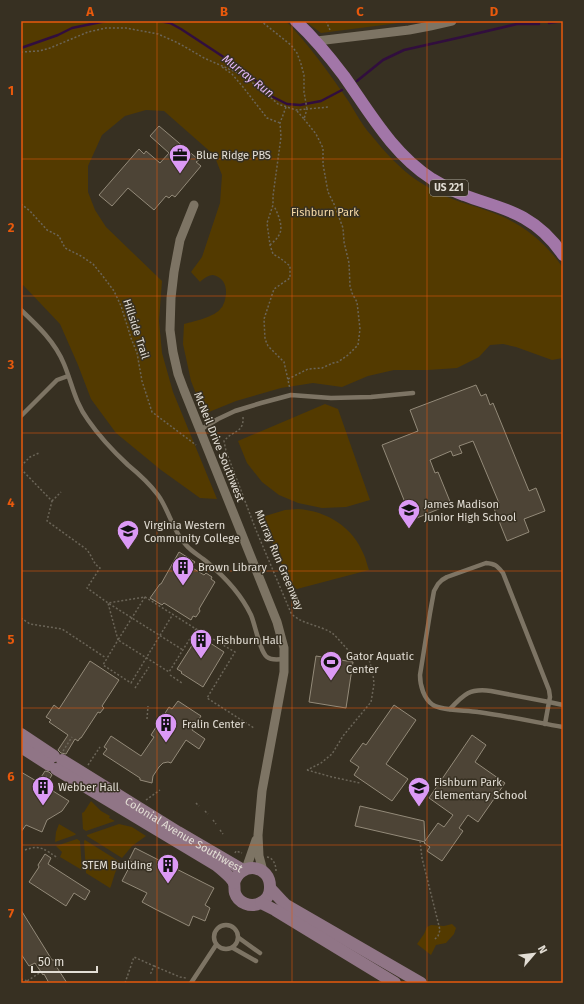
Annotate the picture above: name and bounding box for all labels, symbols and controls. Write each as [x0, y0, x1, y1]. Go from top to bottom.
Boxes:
text: A [85, 4, 94, 19]
text: B [220, 4, 228, 19]
text: C [356, 4, 364, 19]
text: D [490, 4, 499, 19]
water label: Murray Run [219, 51, 277, 101]
text: 1 [8, 83, 14, 98]
office icon: Blue Ridge PBS [167, 142, 193, 175]
place label: Blue Ridge PBS [196, 149, 271, 162]
road number: US 221 [430, 180, 468, 196]
park label: Fishburn Park [291, 206, 359, 219]
text: 2 [8, 220, 15, 235]
street label: Hillside Trail [120, 297, 152, 361]
text: 3 [7, 357, 15, 372]
street label: McNeil Drive Southwest [191, 390, 247, 504]
text: 4 [7, 495, 15, 510]
school or university icon: James Madison Junior High School [396, 497, 422, 530]
place label: James Madison Junior High School [424, 498, 516, 524]
street label: Murray Run Greenway [252, 508, 306, 613]
school or university icon: Virginia Western Community College [115, 518, 141, 551]
place label: Virginia Western Community College [144, 519, 240, 545]
building icon: Brown Library [170, 554, 196, 587]
place label: Brown Library [198, 561, 267, 574]
building icon: Fishburn Hall [188, 627, 214, 660]
text: 5 [8, 632, 15, 647]
place label: Fishburn Hall [216, 634, 282, 647]
sports icon: Gator Aquatic Center [318, 649, 344, 682]
place label: Gator Aquatic Center [346, 650, 414, 676]
building icon: Fralin Center [153, 711, 179, 744]
place label: Fralin Center [182, 718, 246, 731]
text: 6 [7, 769, 15, 784]
building icon: Webber Hall [30, 774, 56, 807]
school or university icon: Fishburn Park Elementary School [406, 775, 432, 808]
place label: Fishburn Park Elementary School [434, 776, 527, 802]
place label: Webber Hall [58, 781, 119, 794]
street label: Colonial Avenue Southwest [123, 794, 245, 875]
building icon: STEM Building [155, 852, 181, 885]
place label: STEM Building [82, 859, 152, 872]
text: 7 [8, 906, 14, 921]
north arrow [514, 934, 554, 974]
text: N [535, 943, 550, 956]
scale bar [32, 948, 97, 974]
text: 50 m [38, 955, 64, 969]

